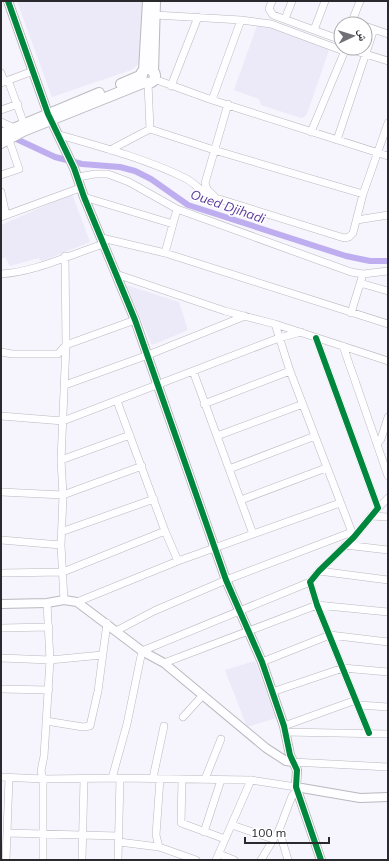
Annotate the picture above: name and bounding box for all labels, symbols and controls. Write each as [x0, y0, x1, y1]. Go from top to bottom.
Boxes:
north arrow [333, 16, 373, 56]
text: ش [355, 29, 370, 42]
water label: Oued Djihadi [189, 186, 268, 227]
scale bar [245, 819, 329, 845]
text: 100 m [251, 825, 286, 840]

